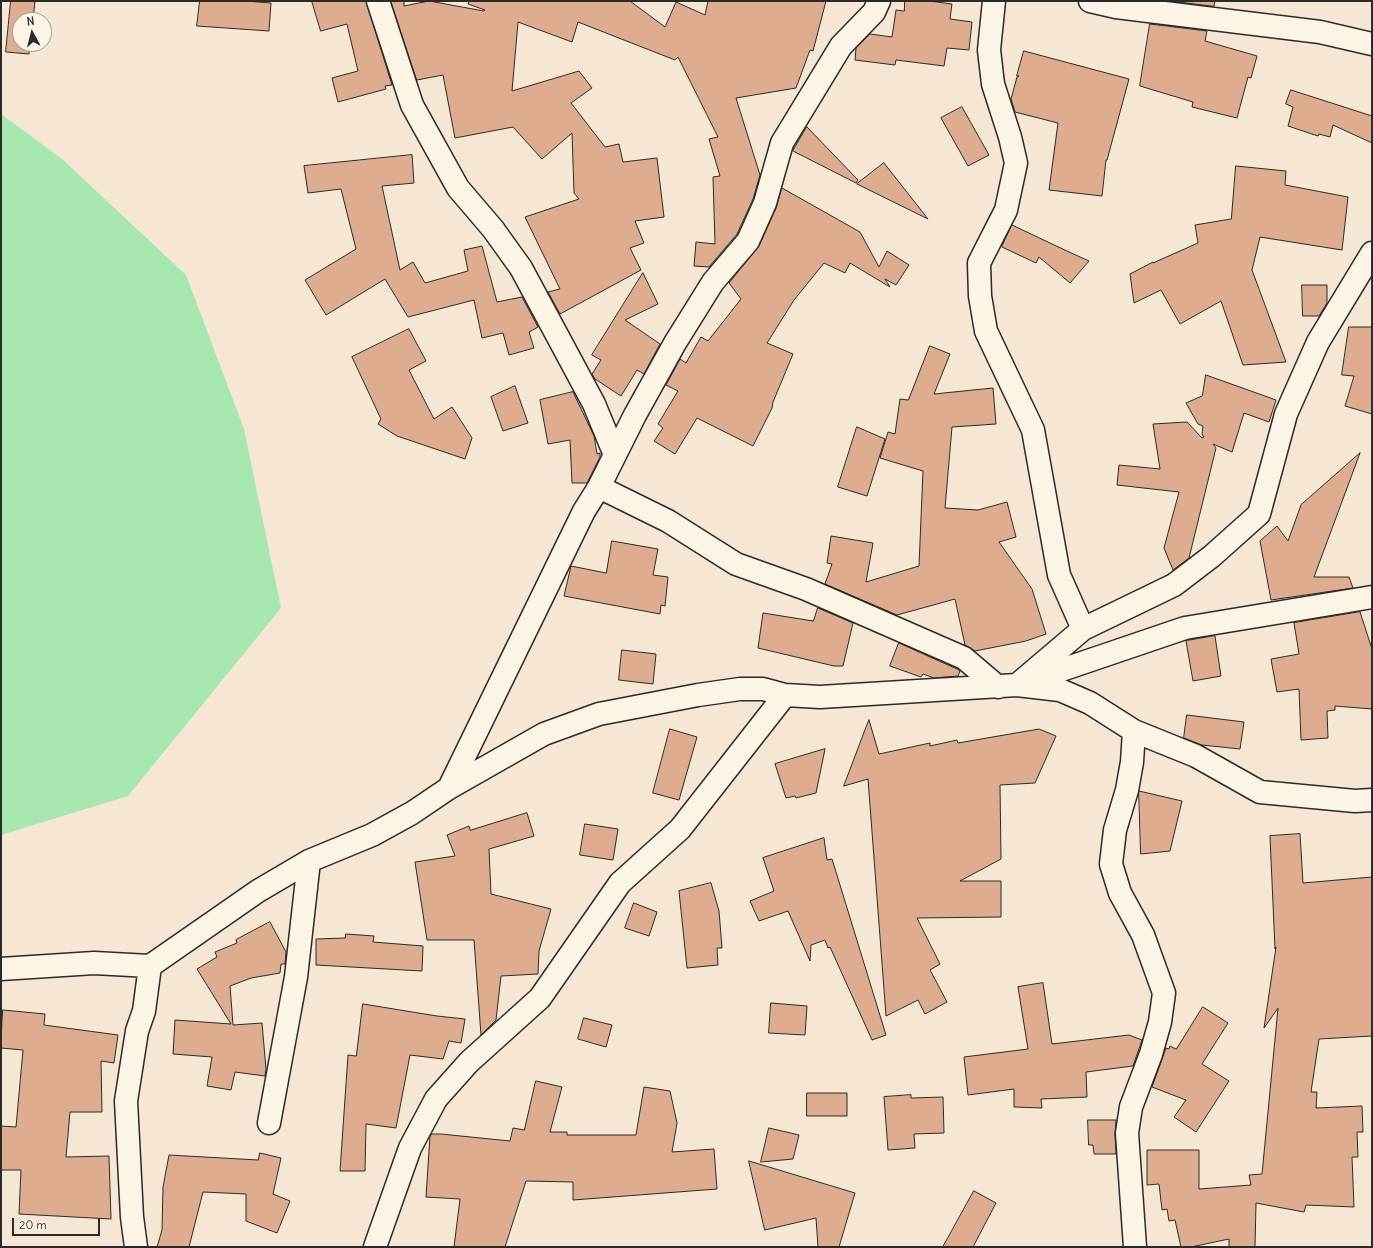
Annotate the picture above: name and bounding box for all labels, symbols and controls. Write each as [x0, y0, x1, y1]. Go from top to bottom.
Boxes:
north arrow [12, 12, 52, 52]
text: N [26, 14, 35, 28]
scale bar [14, 1210, 102, 1236]
text: 20 m [19, 1217, 47, 1232]

